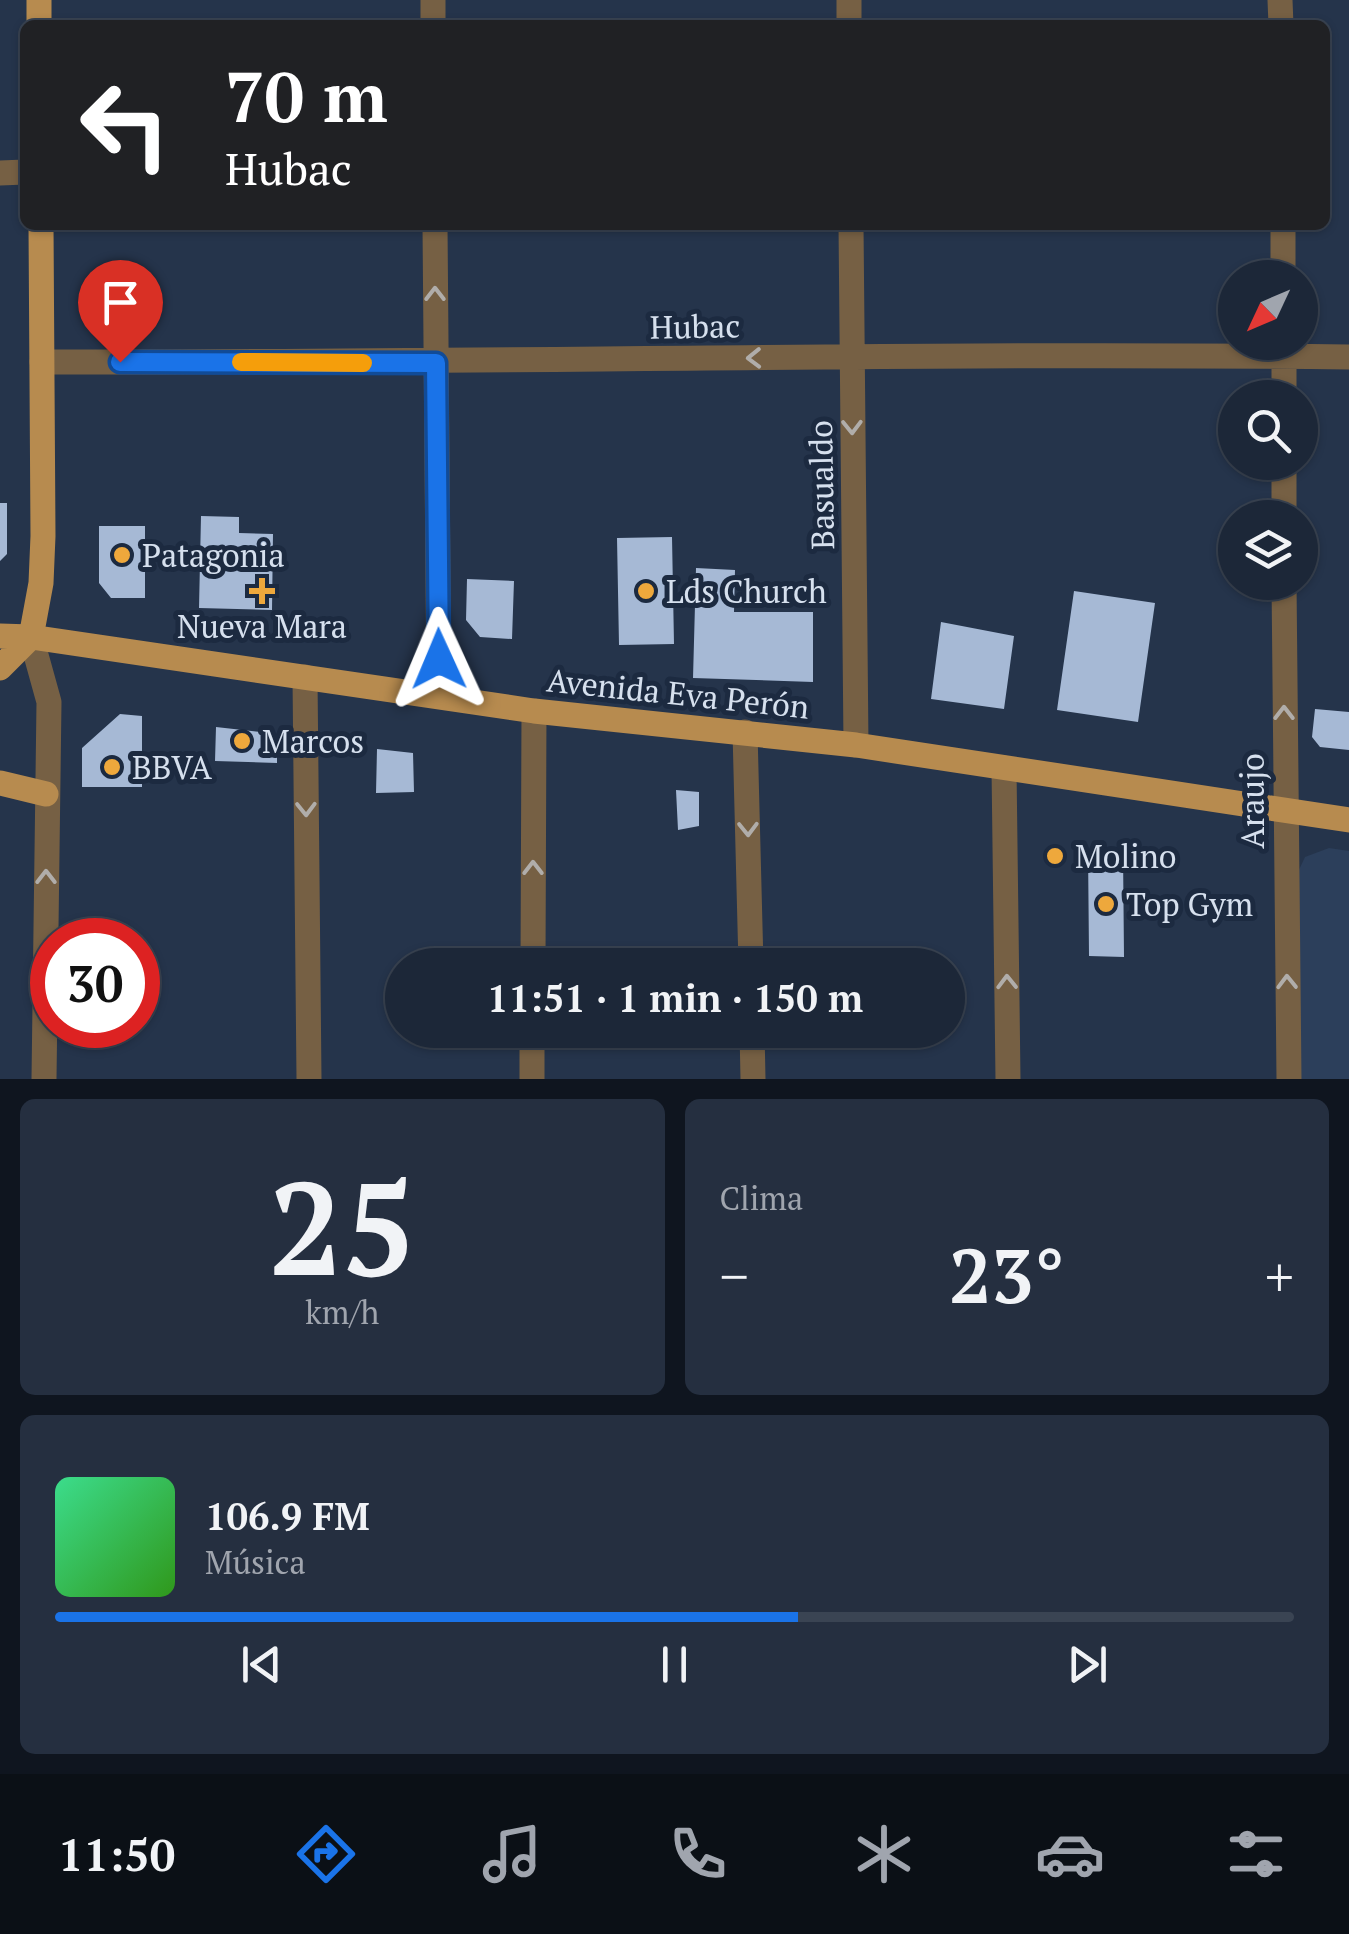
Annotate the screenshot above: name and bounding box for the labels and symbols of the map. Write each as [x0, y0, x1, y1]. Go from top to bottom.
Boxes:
pin [78, 260, 163, 363]
north arrow [1218, 260, 1318, 360]
one-way arrow [424, 285, 446, 300]
street label: Hubac [650, 304, 740, 348]
one-way arrow [746, 347, 762, 368]
street label: Basualdo [799, 420, 843, 550]
one-way arrow [842, 420, 863, 436]
place label: Patagonia [142, 534, 285, 576]
marker: Patagonia [111, 544, 133, 566]
place label: Lds Church [666, 570, 827, 612]
marker: Nueva Mara [251, 580, 273, 602]
marker: Lds Church [635, 580, 657, 602]
place label: Nueva Mara [177, 605, 347, 647]
position arrow [387, 607, 491, 711]
street label: Avenida Eva Perón [545, 658, 811, 728]
one-way arrow [1273, 705, 1295, 720]
place label: Marcos [262, 720, 364, 762]
marker: Marcos [231, 730, 253, 752]
place label: BBVA [132, 746, 212, 788]
street label: Araujo [1231, 753, 1273, 849]
marker: BBVA [101, 756, 123, 778]
one-way arrow [295, 802, 317, 818]
one-way arrow [737, 822, 758, 838]
place label: Molino [1075, 835, 1176, 877]
marker: Molino [1044, 845, 1066, 867]
one-way arrow [522, 859, 544, 874]
one-way arrow [35, 868, 57, 884]
place label: Top Gym [1126, 883, 1254, 925]
marker: Top Gym [1095, 893, 1117, 915]
speed limit sign: 30 [30, 918, 160, 1048]
one-way arrow [996, 973, 1018, 988]
one-way arrow [1276, 973, 1297, 989]

